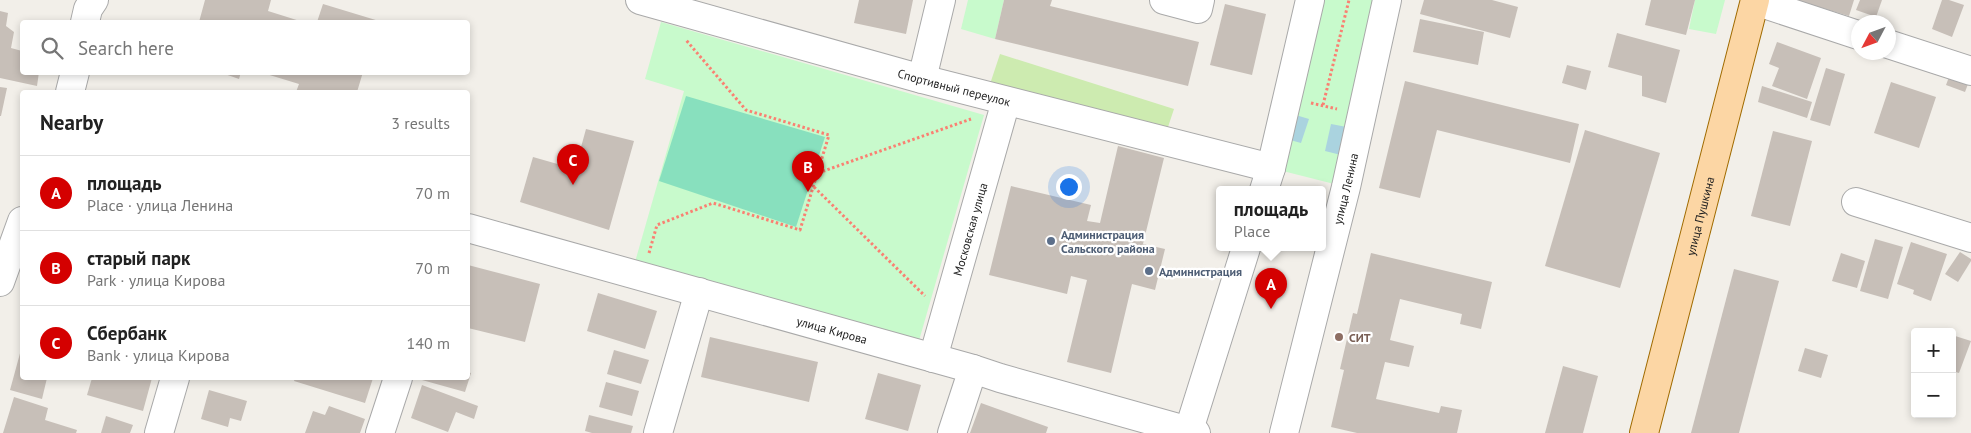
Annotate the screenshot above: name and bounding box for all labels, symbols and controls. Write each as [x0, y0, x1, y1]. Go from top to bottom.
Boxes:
north arrow [1851, 15, 1896, 60]
search box [20, 20, 470, 75]
icon: search [38, 34, 66, 62]
text: Search here [78, 36, 174, 60]
street label: Спортивный переулок [896, 65, 1012, 109]
text: Nearby [40, 109, 103, 136]
text: 3 results [391, 113, 450, 133]
pin: C [557, 144, 589, 185]
pin: B [792, 151, 824, 192]
street label: улица Ленина [1329, 151, 1361, 226]
text: площадь [87, 171, 162, 195]
your location [1056, 174, 1082, 200]
street label: улица Пушкина [1682, 175, 1717, 257]
street label: Московская улица [949, 181, 990, 277]
text: A [51, 183, 61, 203]
text: 70 m [415, 183, 450, 203]
popup [1216, 186, 1326, 251]
text: Place · улица Ленина [87, 195, 233, 215]
text: площадь [1234, 197, 1308, 221]
text: Place [1234, 221, 1270, 241]
place label: Администрация Сальского района [1061, 227, 1155, 256]
marker: Администрация Сальского района [1045, 235, 1057, 247]
text: старый парк [87, 246, 190, 270]
text: B [51, 258, 61, 278]
text: 70 m [415, 258, 450, 278]
place label: Администрация [1159, 264, 1242, 279]
marker: Администрация [1143, 265, 1155, 277]
pin: A [1255, 268, 1287, 309]
text: Park · улица Кирова [87, 270, 225, 290]
street label: улица Кирова [795, 313, 869, 347]
text: Сбербанк [87, 321, 167, 345]
map controls [1911, 328, 1956, 418]
button: + [1911, 328, 1956, 373]
place label: СИТ [1349, 330, 1371, 345]
marker: СИТ [1333, 331, 1345, 343]
text: C [52, 333, 60, 353]
text: 140 m [407, 333, 450, 353]
text: Bank · улица Кирова [87, 345, 230, 365]
button: − [1911, 373, 1956, 418]

